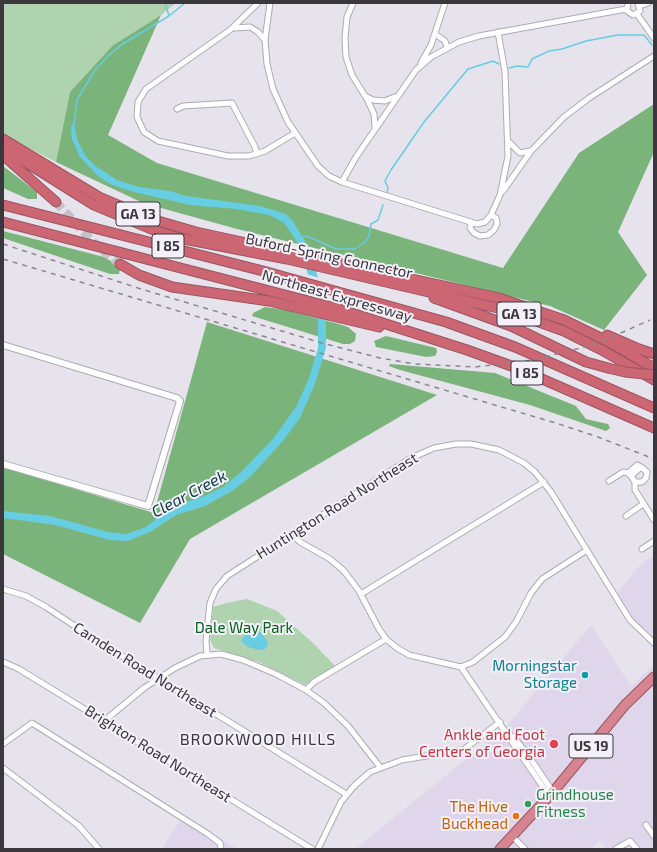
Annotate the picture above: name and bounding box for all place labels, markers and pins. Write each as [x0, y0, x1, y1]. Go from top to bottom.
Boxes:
place label: Morningstar Storage [492, 657, 577, 692]
marker: Morningstar Storage [580, 670, 590, 680]
place label: Ankle and Foot Centers of Georgia [419, 726, 545, 761]
marker: Ankle and Foot Centers of Georgia [548, 738, 560, 750]
place label: Grindhouse Fitness [536, 786, 614, 821]
place label: The Hive Buckhead [442, 798, 508, 833]
marker: Grindhouse Fitness [523, 799, 533, 809]
marker: The Hive Buckhead [511, 811, 521, 821]

